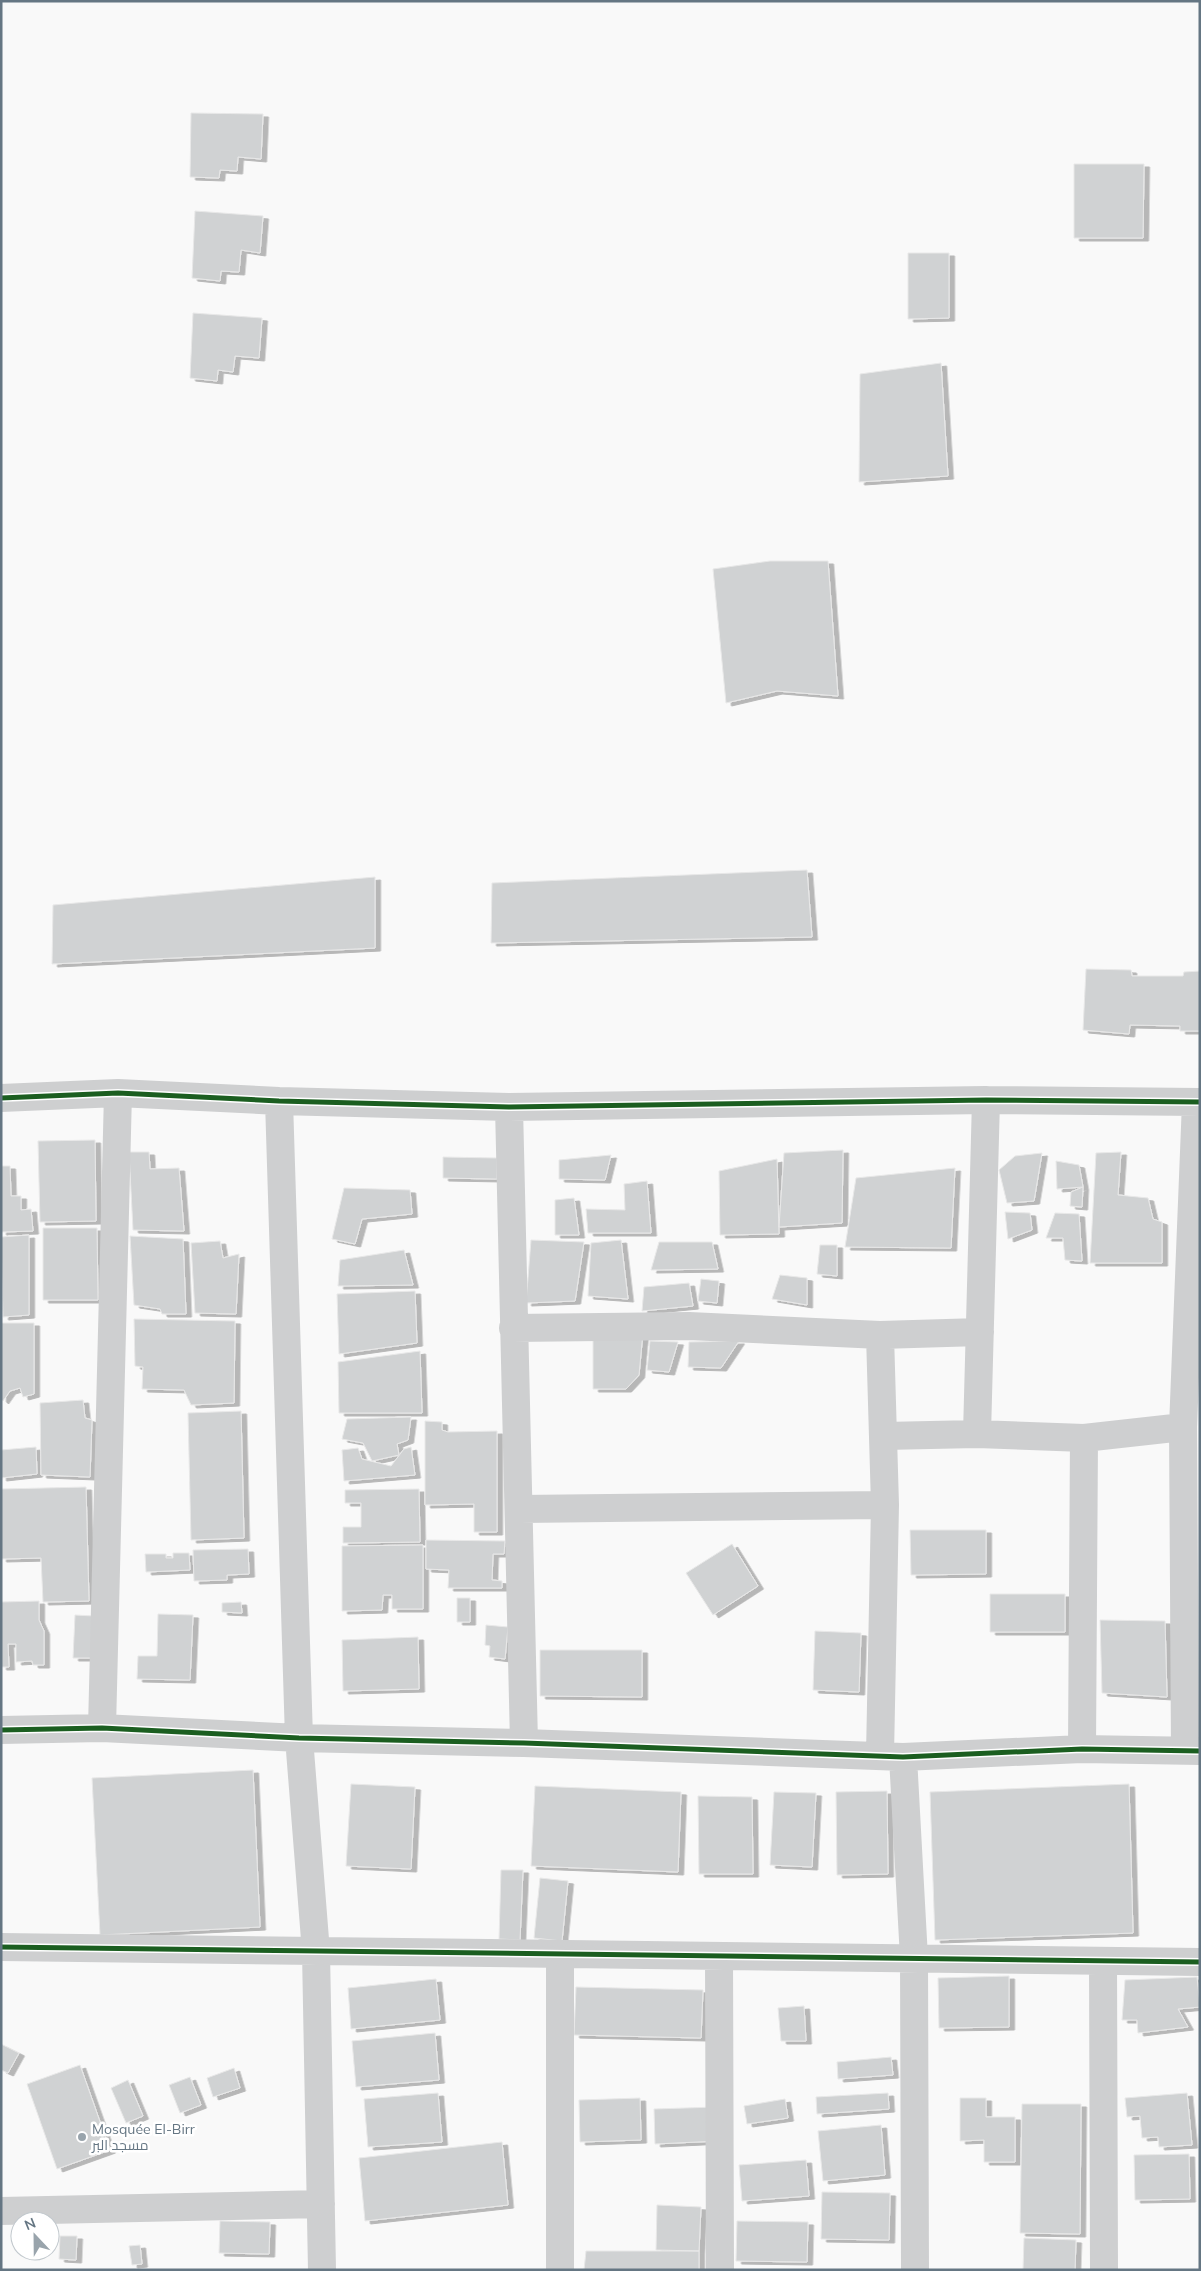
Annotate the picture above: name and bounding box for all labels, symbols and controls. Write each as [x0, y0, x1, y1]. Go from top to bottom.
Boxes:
place label: Mosquée El-Birr مسجد البر [91, 2120, 196, 2154]
marker: Mosquée El-Birr مسجد البر [76, 2131, 88, 2143]
north arrow [10, 2211, 60, 2261]
text: N [22, 2214, 38, 2234]

